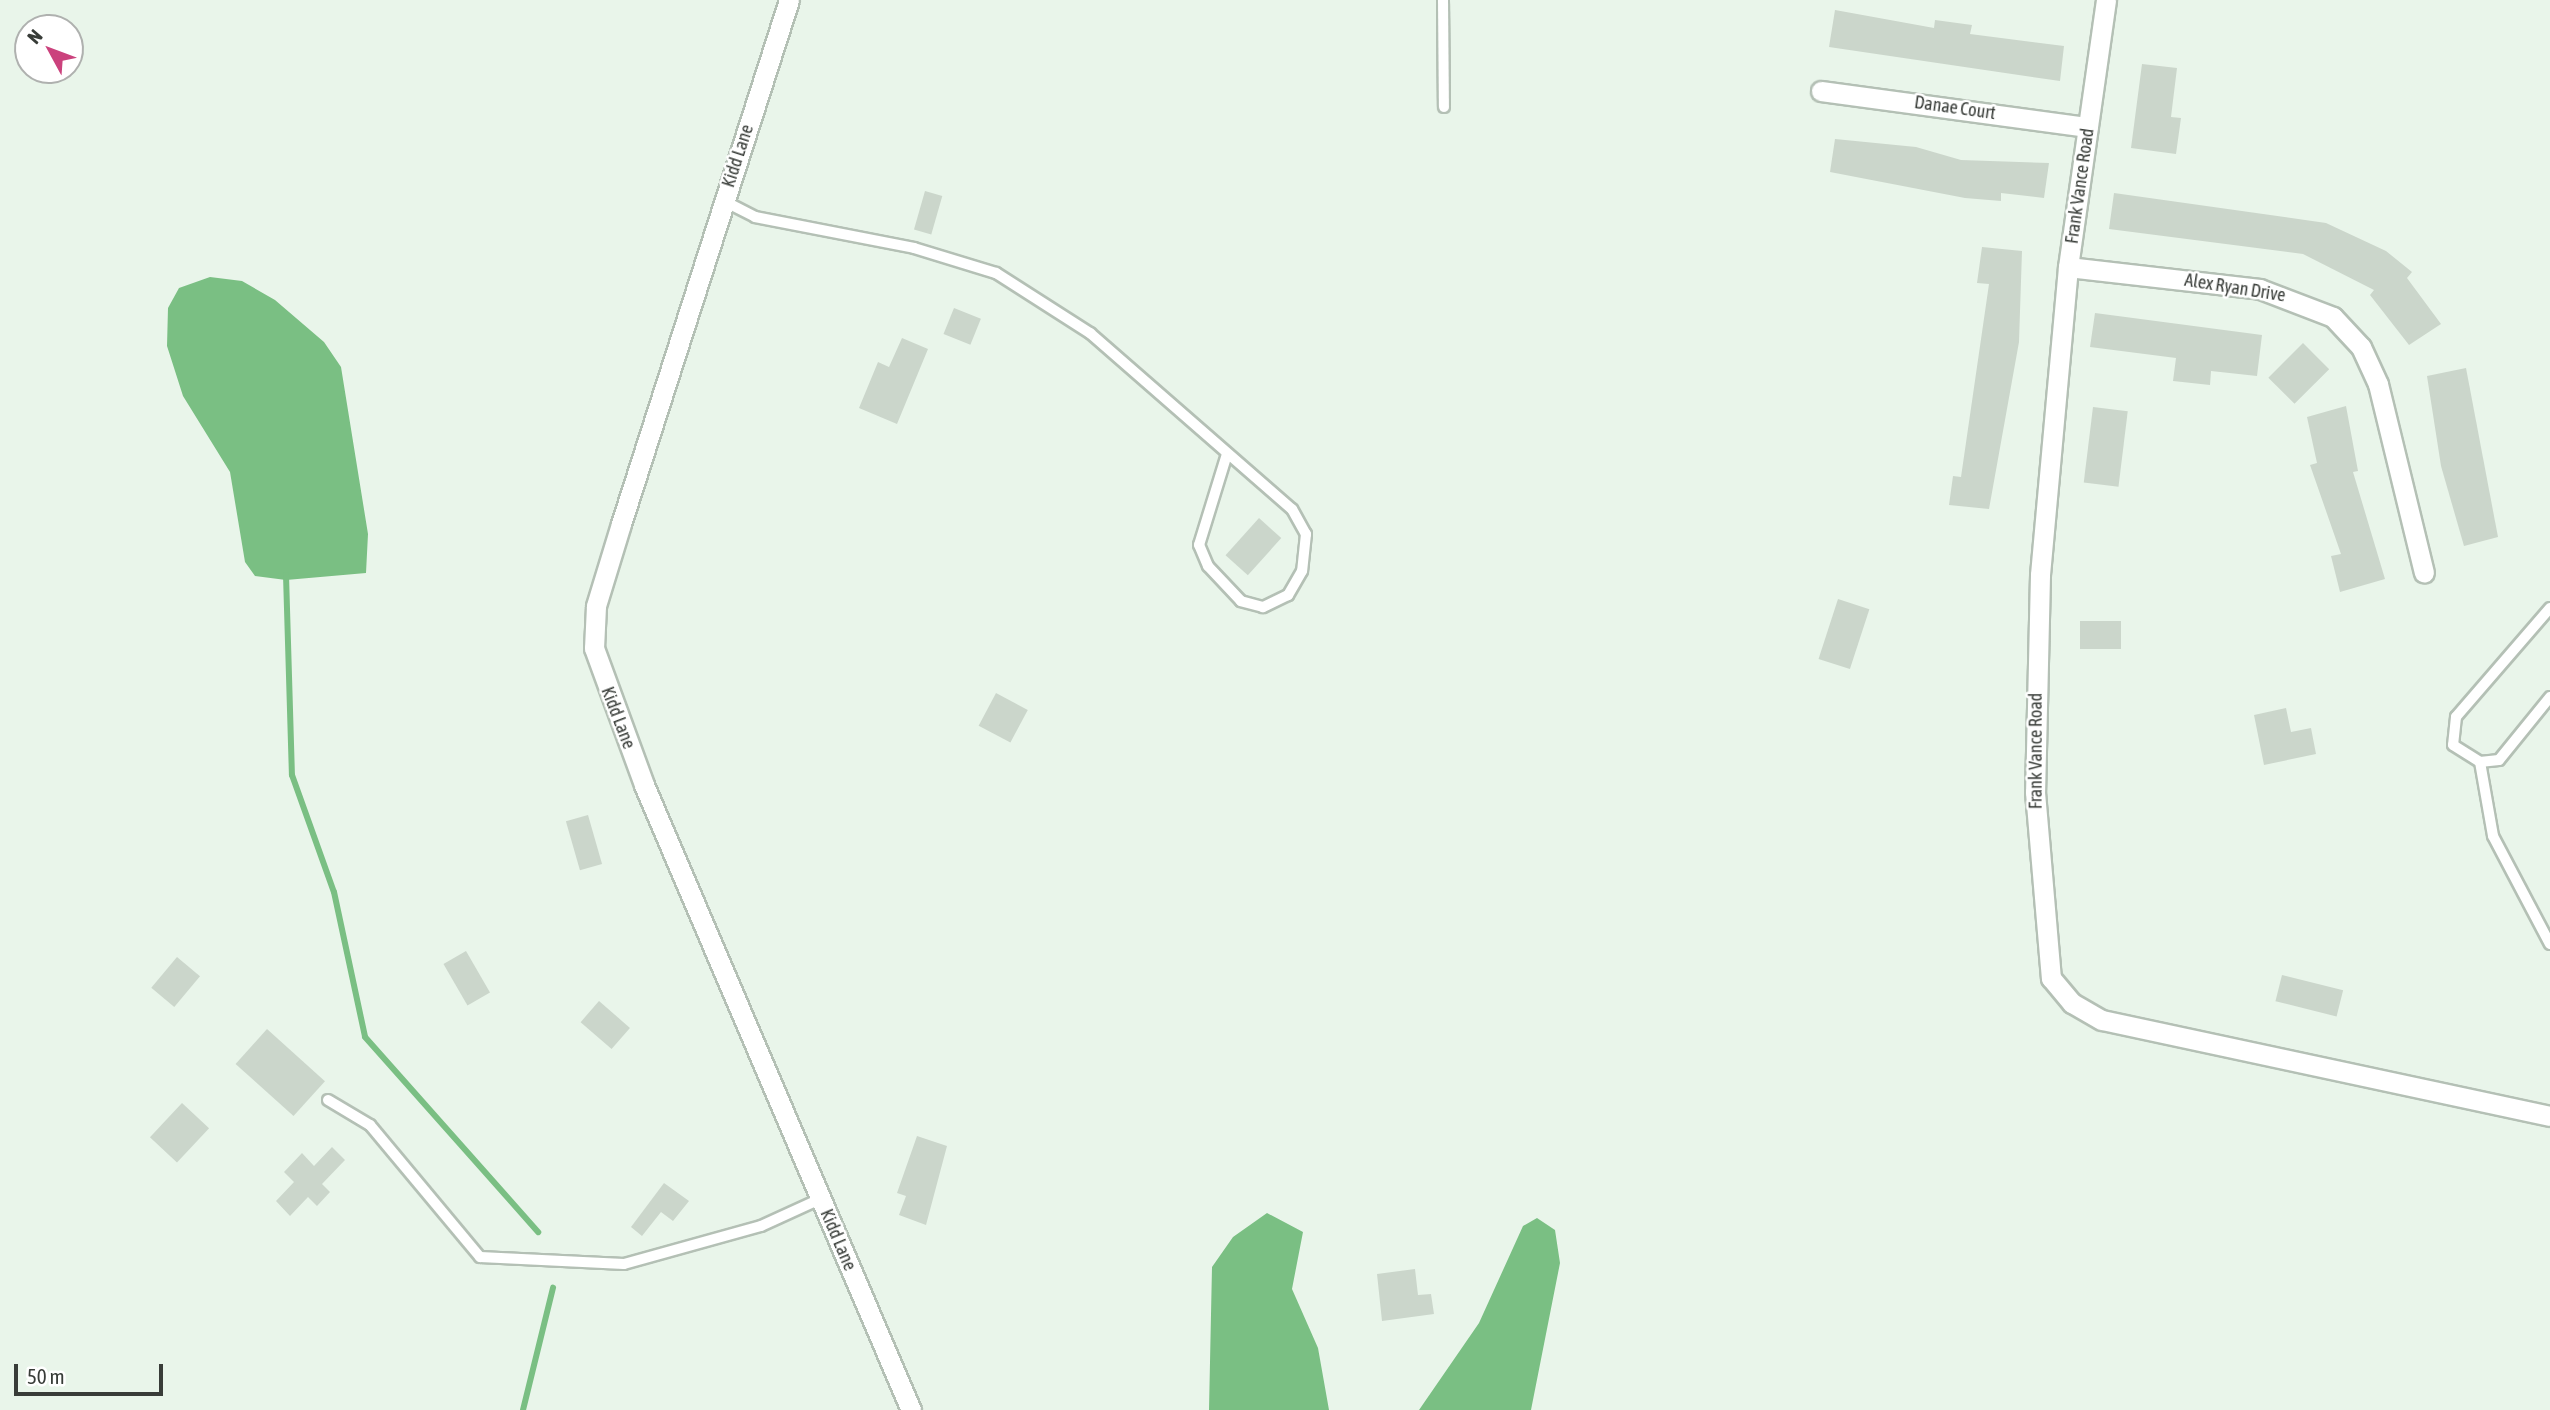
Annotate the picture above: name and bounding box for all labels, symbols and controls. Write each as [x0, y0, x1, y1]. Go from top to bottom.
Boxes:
north arrow [14, 14, 84, 84]
text: N [23, 25, 47, 48]
street label: Danae Court [1913, 92, 1997, 124]
street label: Kidd Lane [718, 122, 758, 190]
street label: Frank Vance Road [2061, 127, 2099, 245]
street label: Alex Ryan Drive [2183, 269, 2287, 307]
street label: Kidd Lane [596, 684, 640, 752]
street label: Frank Vance Road [2025, 693, 2047, 809]
street label: Kidd Lane [815, 1206, 861, 1274]
scale bar [18, 1350, 166, 1394]
text: 50 m [27, 1364, 65, 1388]

